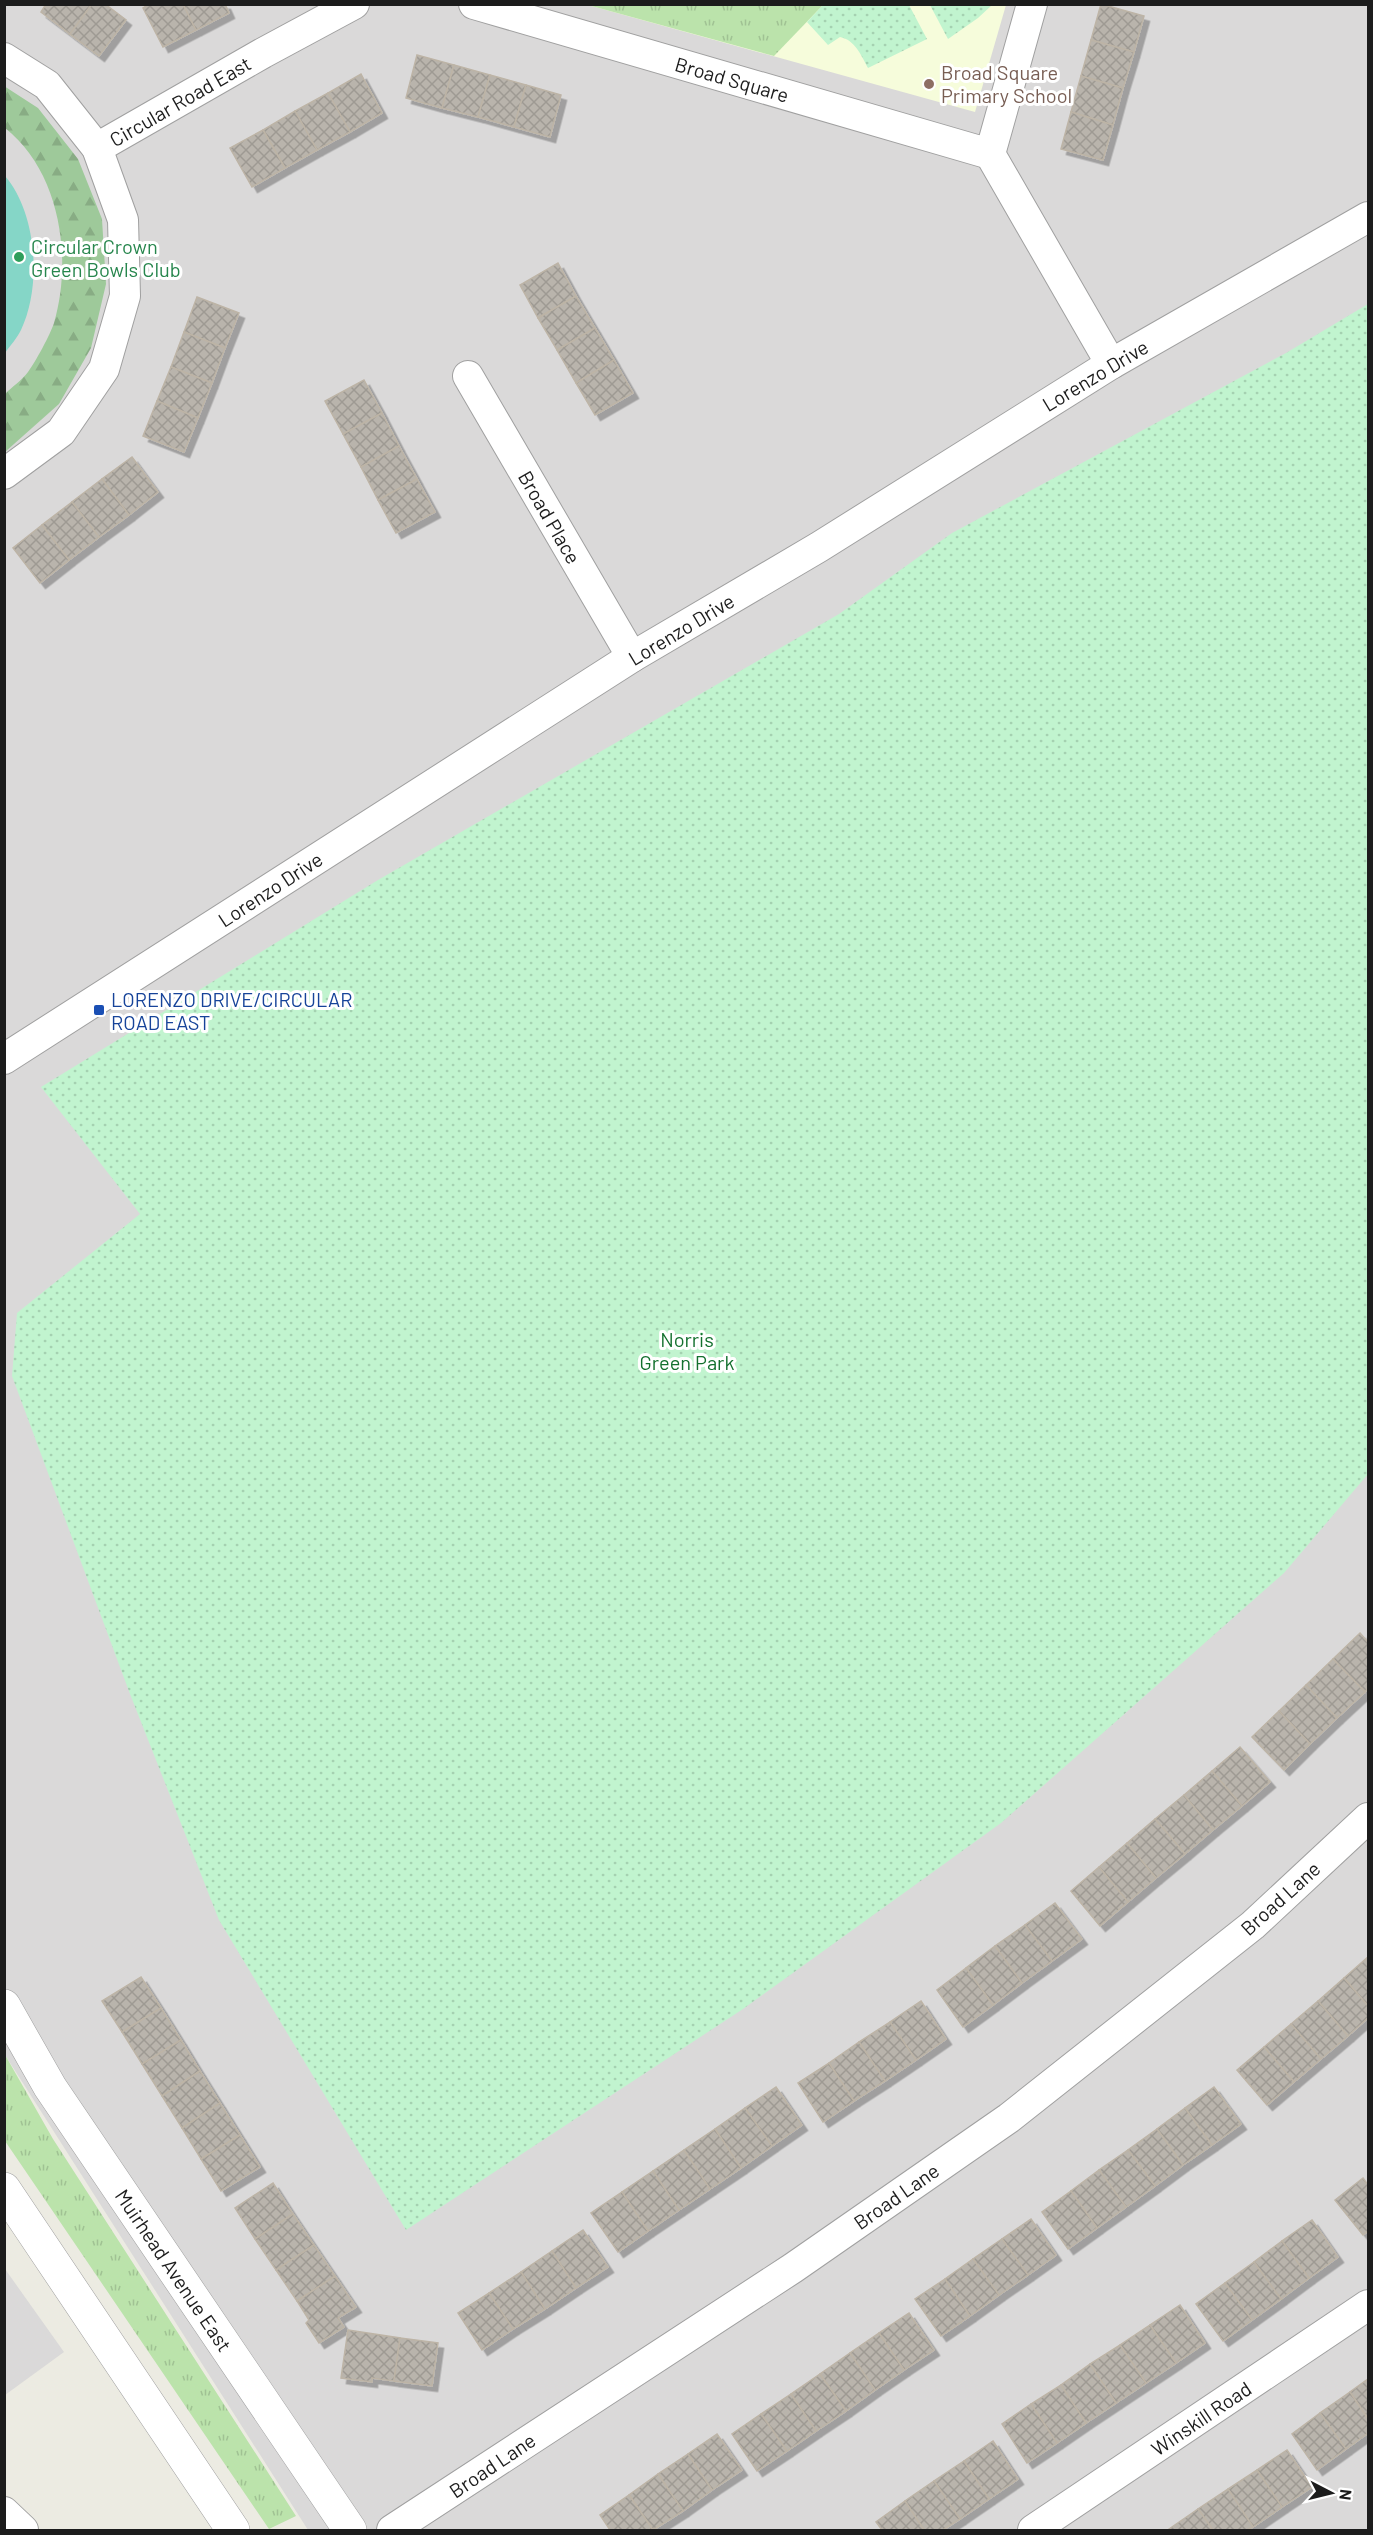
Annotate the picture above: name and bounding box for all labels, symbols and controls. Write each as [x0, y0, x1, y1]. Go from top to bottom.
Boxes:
street label: Circular Road East [105, 51, 255, 151]
street label: Broad Square [672, 51, 792, 107]
place label: Broad Square Primary School [941, 60, 1072, 107]
marker: Broad Square Primary School [922, 77, 936, 91]
place label: Circular Crown Green Bowls Club [31, 234, 181, 281]
marker: Circular Crown Green Bowls Club [12, 250, 26, 264]
street label: Lorenzo Drive [1038, 334, 1152, 416]
street label: Broad Place [514, 466, 586, 568]
street label: Lorenzo Drive [624, 588, 738, 670]
street label: Lorenzo Drive [213, 846, 327, 932]
place label: LORENZO DRIVE/CIRCULAR ROAD EAST [111, 987, 352, 1034]
marker: LORENZO DRIVE/CIRCULAR ROAD EAST [92, 1003, 106, 1017]
park label: Norris Green Park [640, 1327, 734, 1374]
street label: Broad Lane [1235, 1856, 1325, 1940]
street label: Broad Lane [849, 2158, 943, 2234]
street label: Muirhead Avenue East [111, 2184, 237, 2356]
street label: Winskill Road [1146, 2376, 1256, 2460]
street label: Broad Lane [444, 2427, 540, 2503]
north arrow [1301, 2463, 1361, 2523]
text: N [1336, 2488, 1356, 2501]

